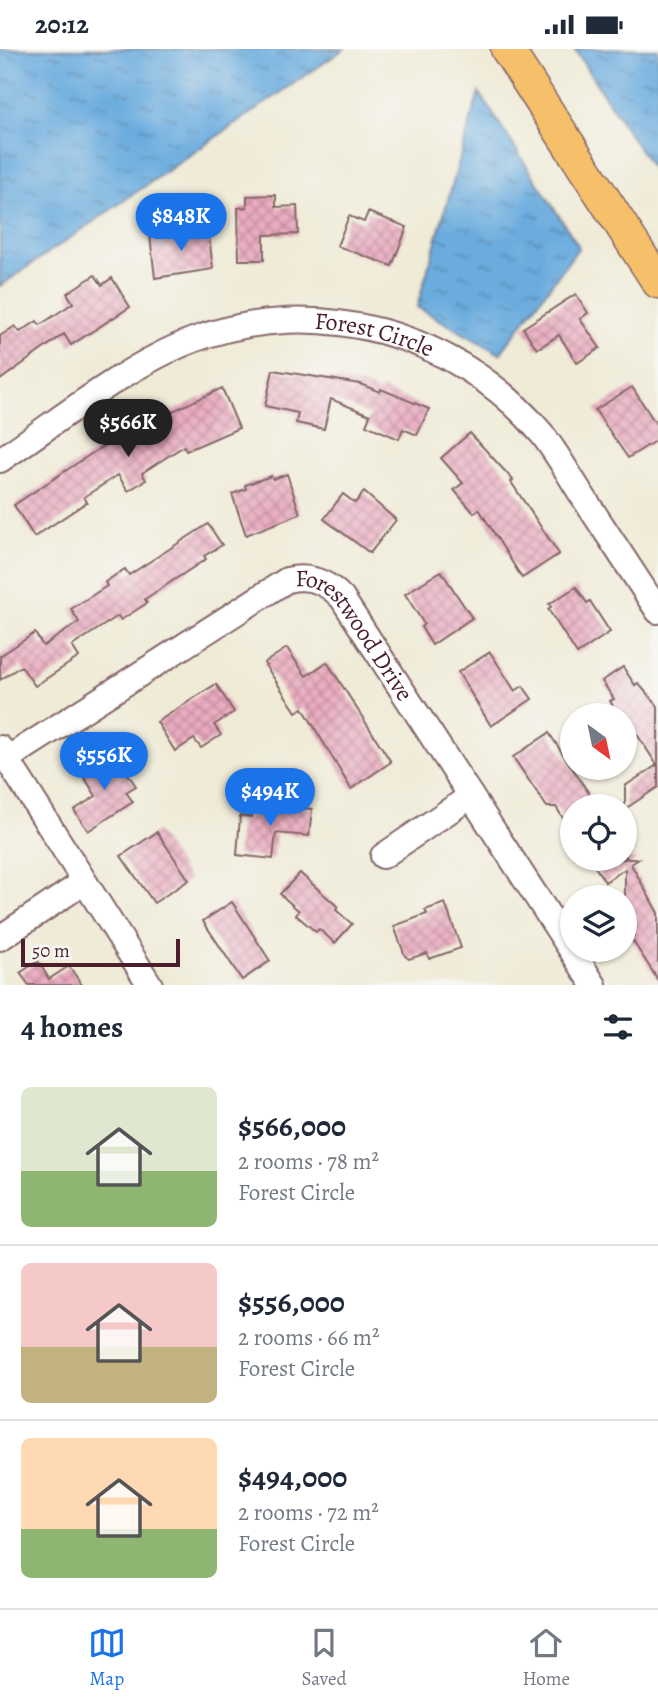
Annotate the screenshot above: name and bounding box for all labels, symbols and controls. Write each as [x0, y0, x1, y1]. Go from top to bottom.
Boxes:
text: 20:12 [35, 7, 89, 42]
pin: $848K [132, 193, 230, 253]
text: $848K [152, 200, 210, 231]
street label: Forest Circle [314, 305, 439, 364]
pin: $566K [79, 399, 177, 459]
text: $566K [99, 406, 157, 437]
street label: Forestwood Drive [295, 562, 421, 707]
north arrow [560, 703, 637, 781]
map controls [560, 703, 637, 962]
pin: $556K [55, 733, 153, 792]
text: $556K [76, 739, 132, 770]
pin: $494K [221, 769, 319, 828]
text: $494K [241, 775, 299, 806]
button: locate [560, 794, 637, 871]
button: layers [560, 885, 637, 962]
scale bar [21, 936, 180, 968]
text: 50 m [32, 938, 70, 964]
text: 4 homes [21, 1007, 123, 1047]
icon: filters [599, 1008, 637, 1046]
text: $566,000 [238, 1106, 346, 1146]
icon: home [77, 1115, 161, 1199]
text: 2 rooms · 78 m² [238, 1146, 379, 1177]
text: Forest Circle [238, 1177, 355, 1208]
text: $556,000 [238, 1282, 345, 1322]
icon: home [77, 1291, 161, 1375]
text: 2 rooms · 66 m² [238, 1322, 380, 1353]
text: Forest Circle [238, 1353, 355, 1384]
text: $494,000 [238, 1457, 347, 1497]
icon: home [77, 1466, 161, 1550]
text: 2 rooms · 72 m² [238, 1497, 379, 1528]
text: Forest Circle [238, 1528, 355, 1559]
tab: Map [88, 1624, 126, 1692]
tab: Saved [302, 1624, 347, 1692]
tab: Home [522, 1624, 570, 1692]

